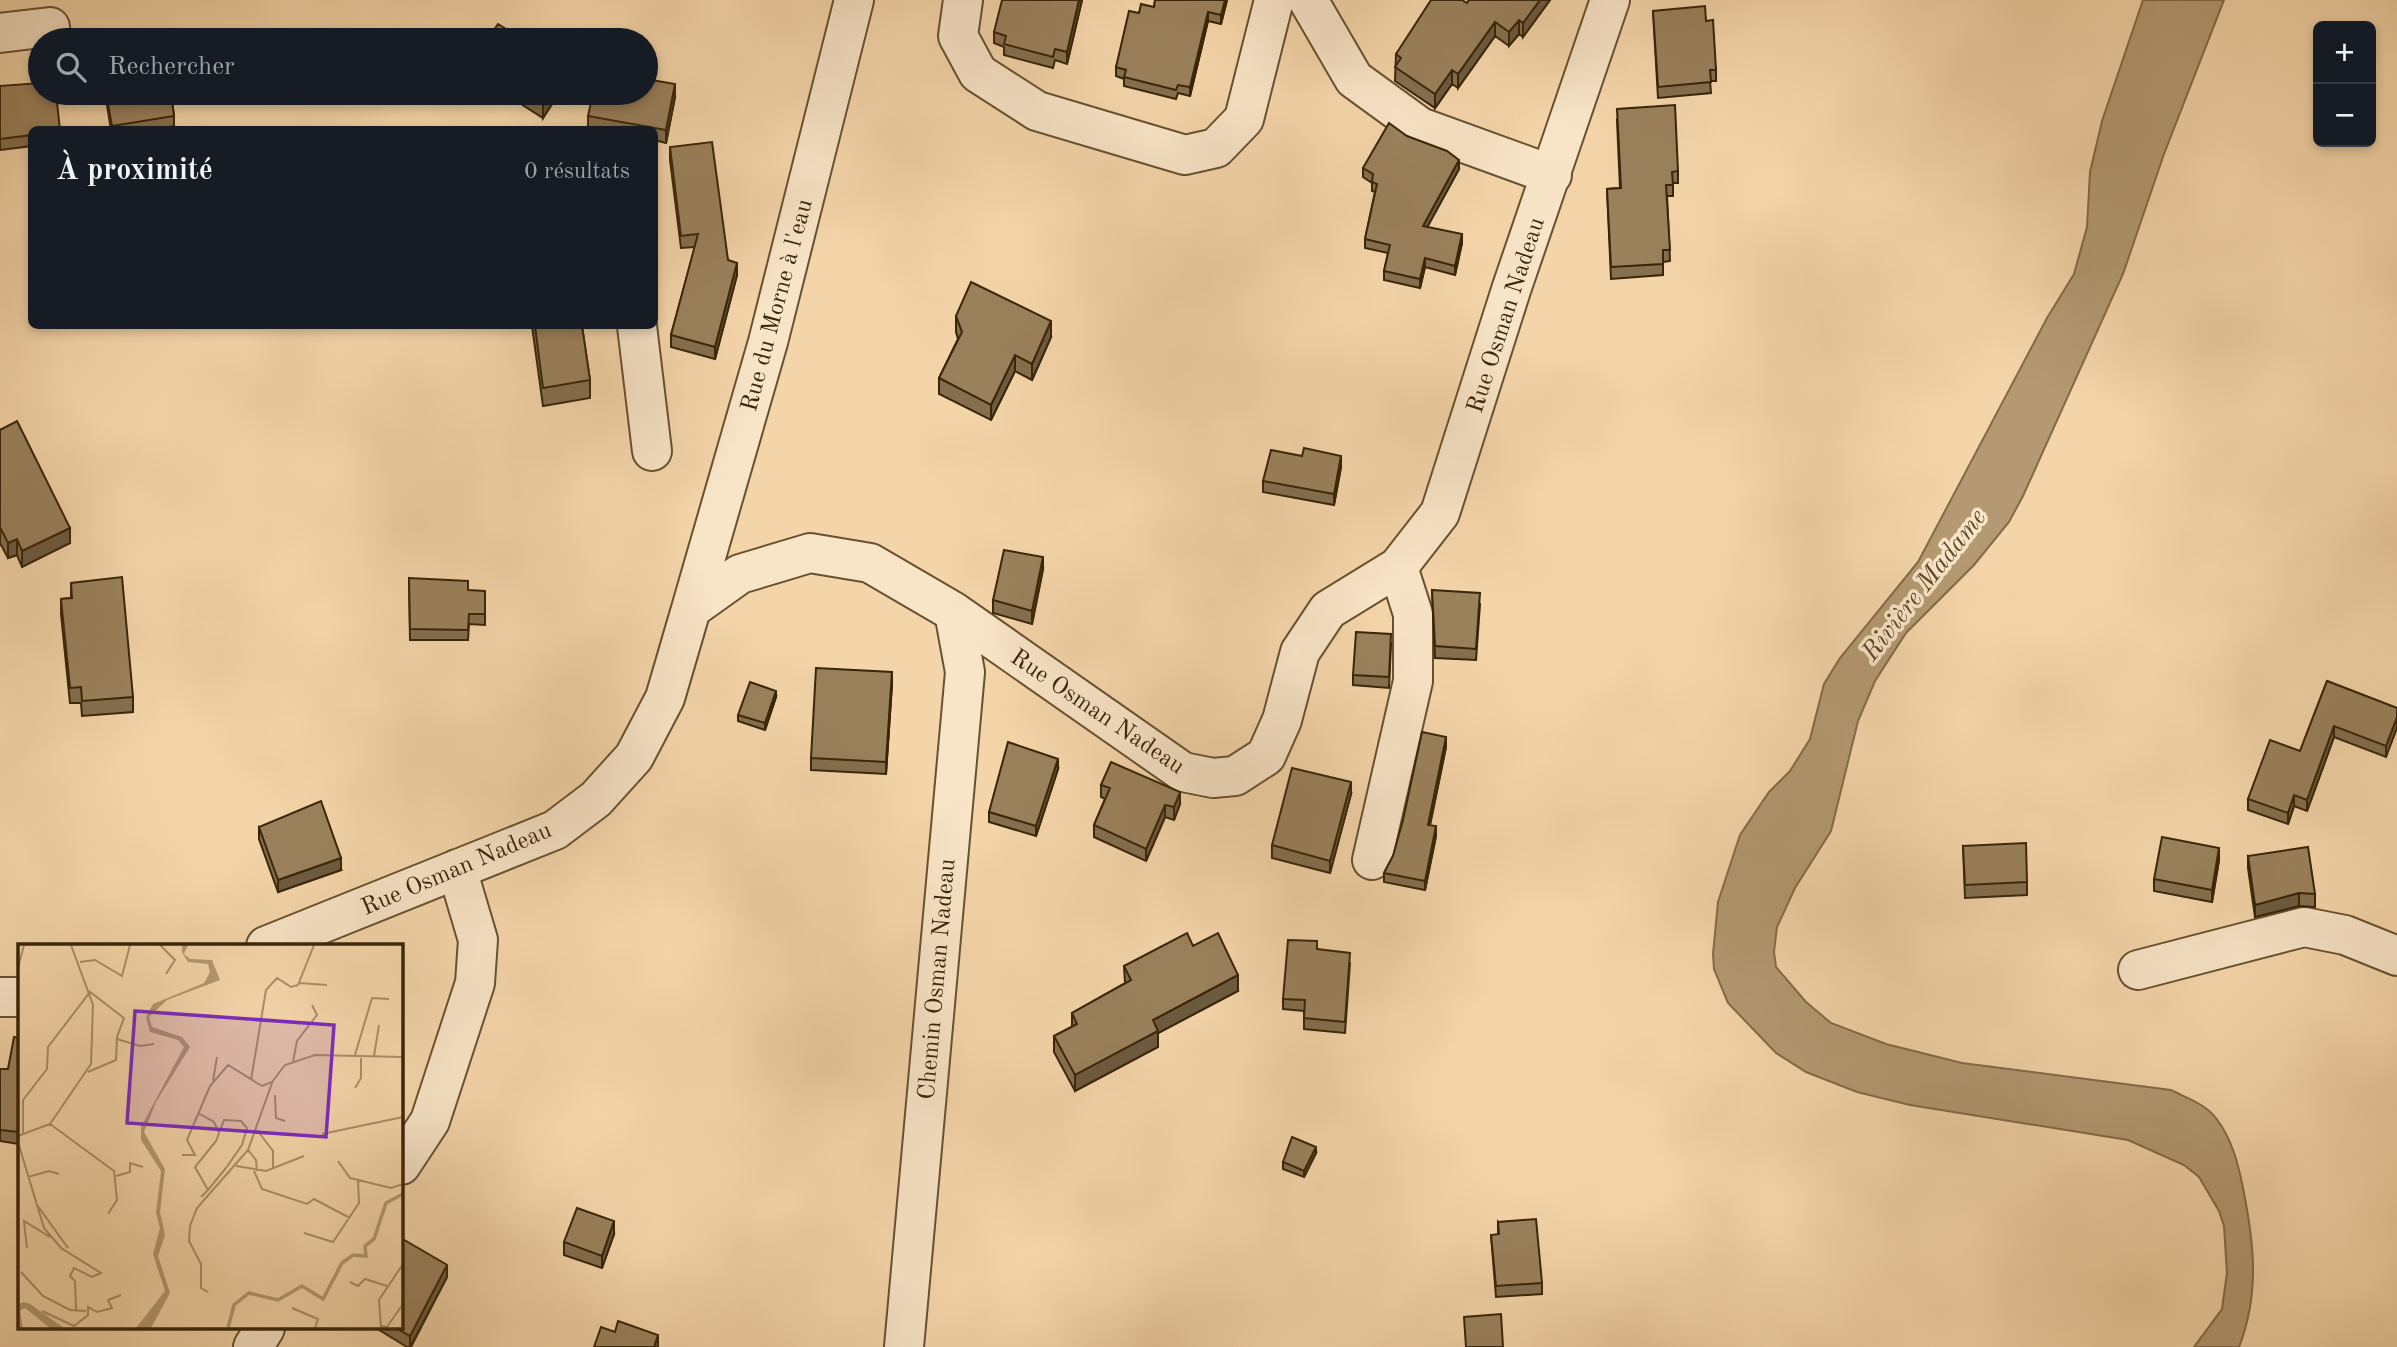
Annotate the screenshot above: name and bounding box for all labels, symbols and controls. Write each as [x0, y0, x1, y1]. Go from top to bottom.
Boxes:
map controls [2313, 21, 2376, 147]
button: + [2313, 21, 2376, 84]
search box [28, 28, 658, 105]
icon: search [52, 48, 90, 86]
text: Rechercher [108, 54, 235, 80]
button: − [2313, 84, 2376, 147]
text: À proximité [56, 156, 213, 186]
text: 0 résultats [524, 160, 630, 183]
street label: Rue du Morne à l'eau [738, 197, 818, 414]
street label: Rue Osman Nadeau [1464, 215, 1550, 416]
water label: Rivière Madame [1857, 504, 1992, 667]
street label: Rue Osman Nadeau [1006, 646, 1188, 780]
street label: Rue Osman Nadeau [358, 819, 556, 921]
street label: Chemin Osman Nadeau [916, 858, 960, 1101]
inset map [18, 944, 402, 1330]

